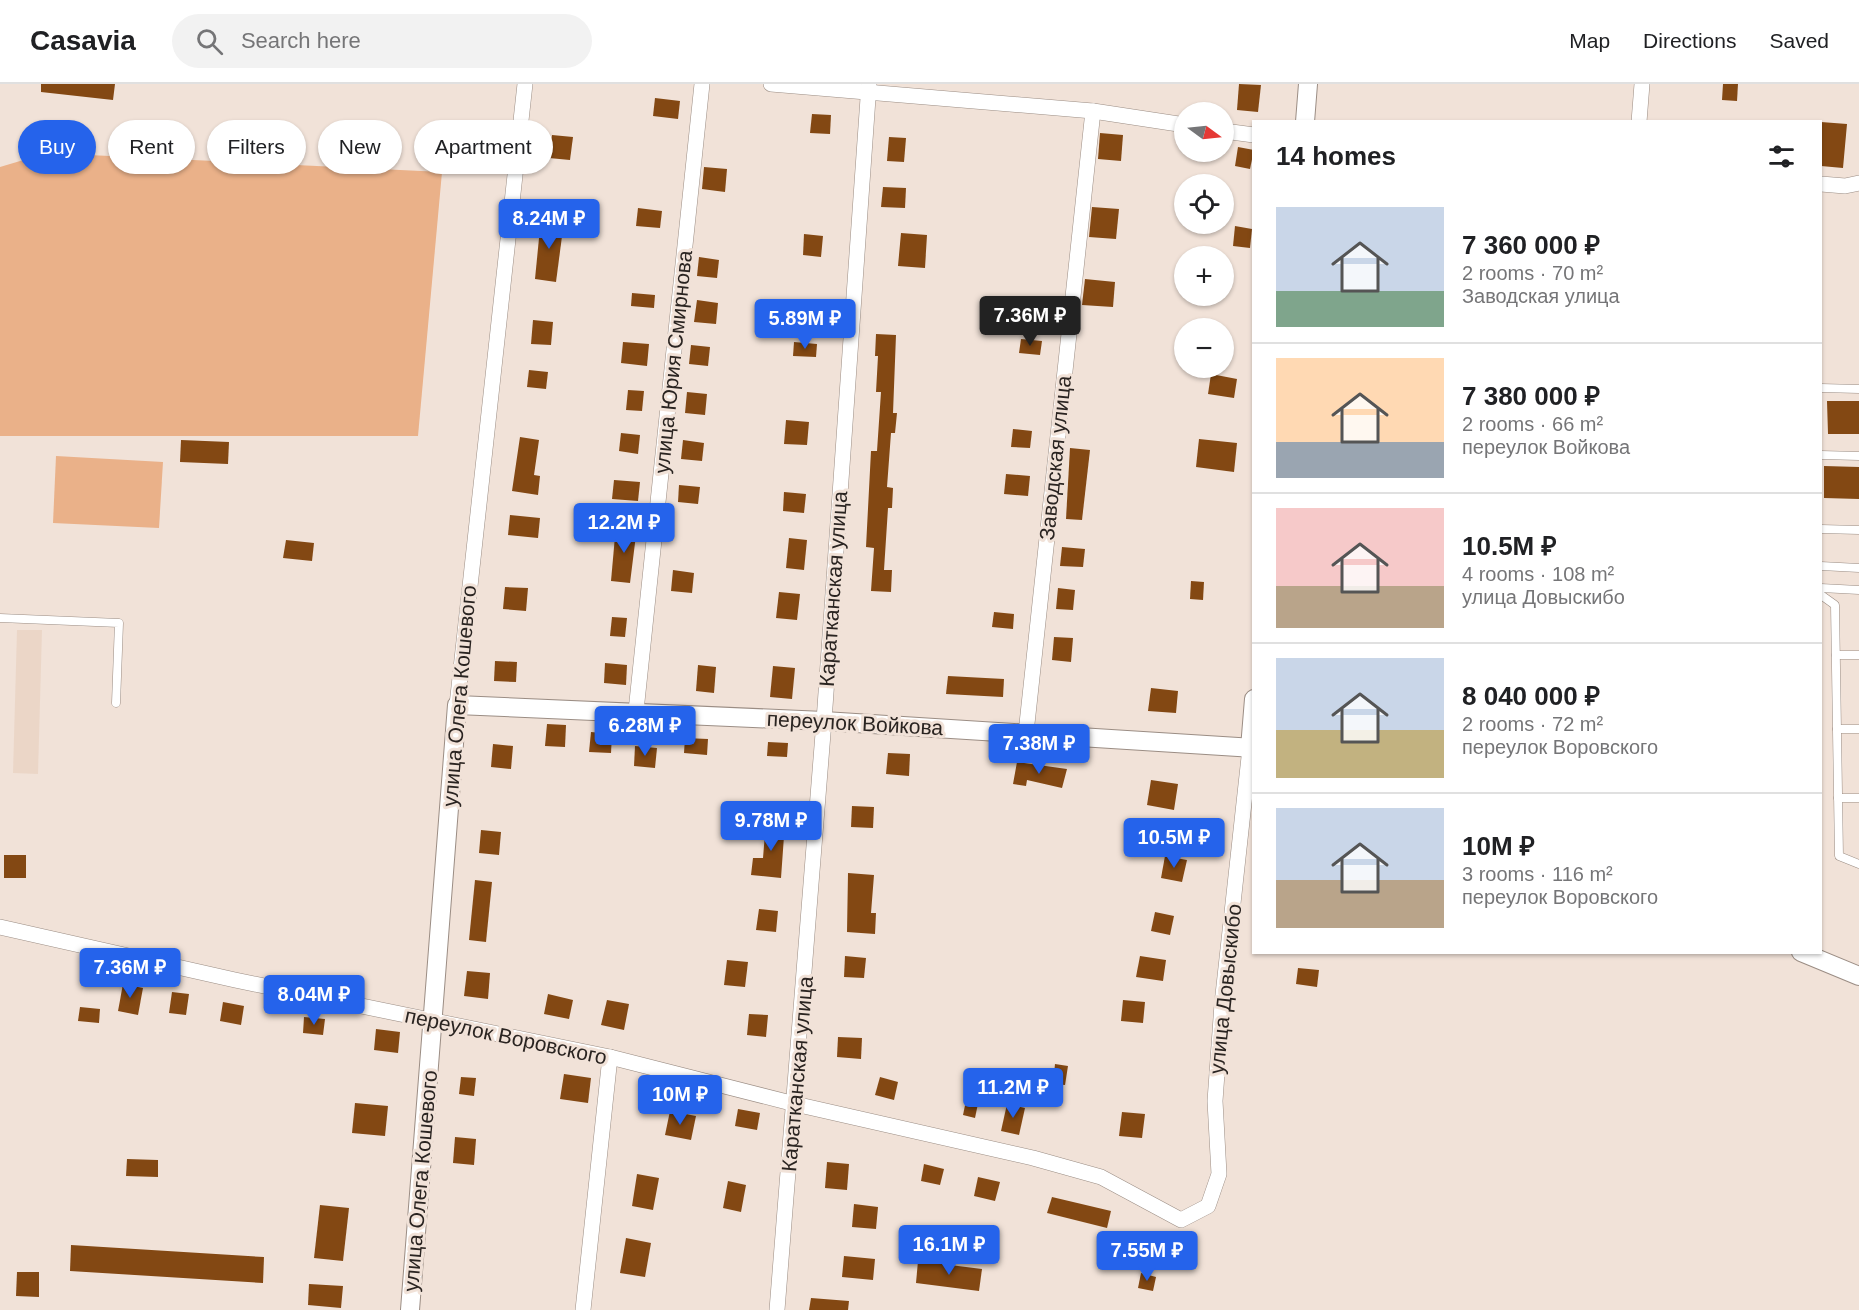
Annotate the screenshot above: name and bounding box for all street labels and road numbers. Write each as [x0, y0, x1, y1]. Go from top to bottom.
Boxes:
street label: улица Юрия Смирнова [650, 249, 696, 475]
street label: Заводская улица [1035, 374, 1075, 542]
street label: Каратканская улица [815, 490, 851, 688]
street label: улица Олега Кошевого [438, 584, 480, 808]
street label: переулок Войкова [766, 707, 944, 739]
street label: улица Довыскибо [1205, 903, 1245, 1075]
street label: Каратканская улица [777, 975, 817, 1173]
street label: переулок Воровского [403, 1003, 609, 1069]
street label: улица Олега Кошевого [399, 1069, 441, 1293]

